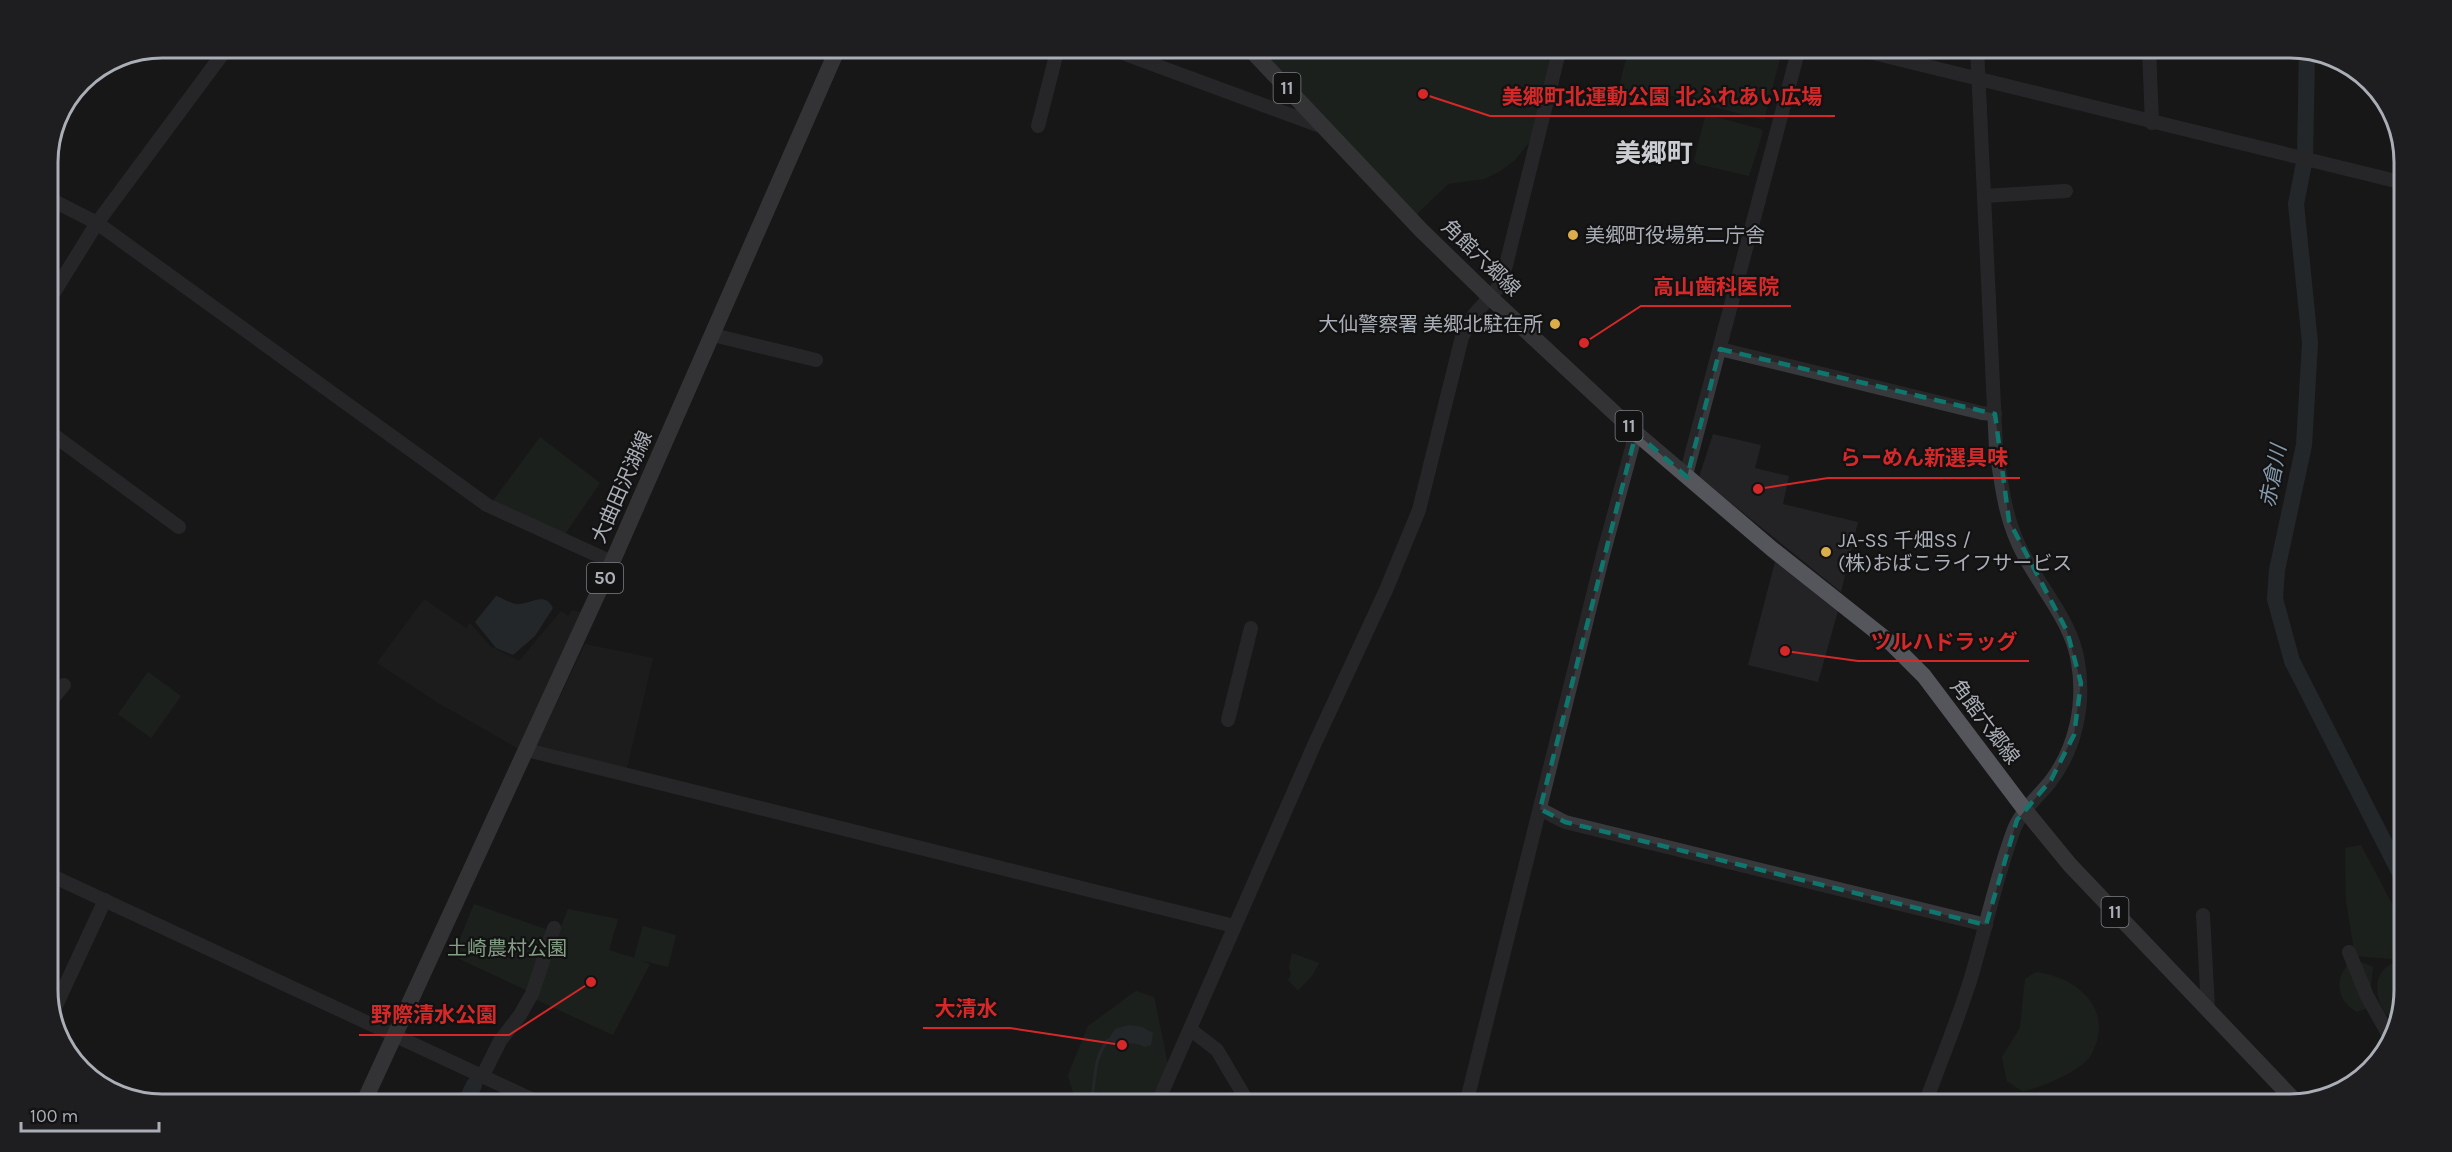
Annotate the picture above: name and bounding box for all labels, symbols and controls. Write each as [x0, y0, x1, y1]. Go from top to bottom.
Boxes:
road number: 11 [1274, 73, 1300, 103]
callout: 美郷町北運動公園 北ふれあい広場 [1490, 77, 1835, 116]
text: 美郷町北運動公園 北ふれあい広場 [1502, 85, 1822, 109]
district label: 美郷町 [1615, 138, 1693, 169]
street label: 角館六郷線 [1437, 215, 1525, 301]
place label: 美郷町役場第二庁舎 [1585, 224, 1765, 247]
marker: 美郷町役場第二庁舎 [1566, 228, 1580, 242]
callout: 高山歯科医院 [1641, 267, 1791, 306]
text: 高山歯科医院 [1653, 275, 1779, 299]
place label: 大仙警察署 美郷北駐在所 [1318, 313, 1543, 336]
marker: 大仙警察署 美郷北駐在所 [1548, 317, 1562, 331]
road number: 11 [1616, 411, 1642, 441]
street label: 大曲田沢湖線 [587, 428, 657, 546]
callout: らーめん新選具味 [1828, 439, 2020, 478]
water label: 赤倉川 [2255, 441, 2291, 509]
text: らーめん新選具味 [1840, 446, 2008, 470]
place label: JA-SS 千畑SS / (株)おばこライフサービス [1838, 529, 2072, 575]
marker: JA-SS 千畑SS / (株)おばこライフサービス [1819, 545, 1833, 559]
road number: 50 [587, 563, 623, 593]
callout: ツルハドラッグ [1858, 622, 2029, 661]
text: ツルハドラッグ [1871, 630, 2018, 654]
street label: 角館六郷線 [1946, 675, 2024, 769]
road number: 11 [2102, 897, 2128, 927]
park label: 土崎農村公園 [447, 937, 567, 960]
callout: 大清水 [923, 989, 1010, 1028]
callout: 野際清水公園 [359, 996, 509, 1035]
text: 大清水 [935, 997, 998, 1021]
text: 野際清水公園 [371, 1003, 497, 1027]
scale bar [21, 1095, 159, 1133]
text: 100 m [30, 1105, 78, 1127]

